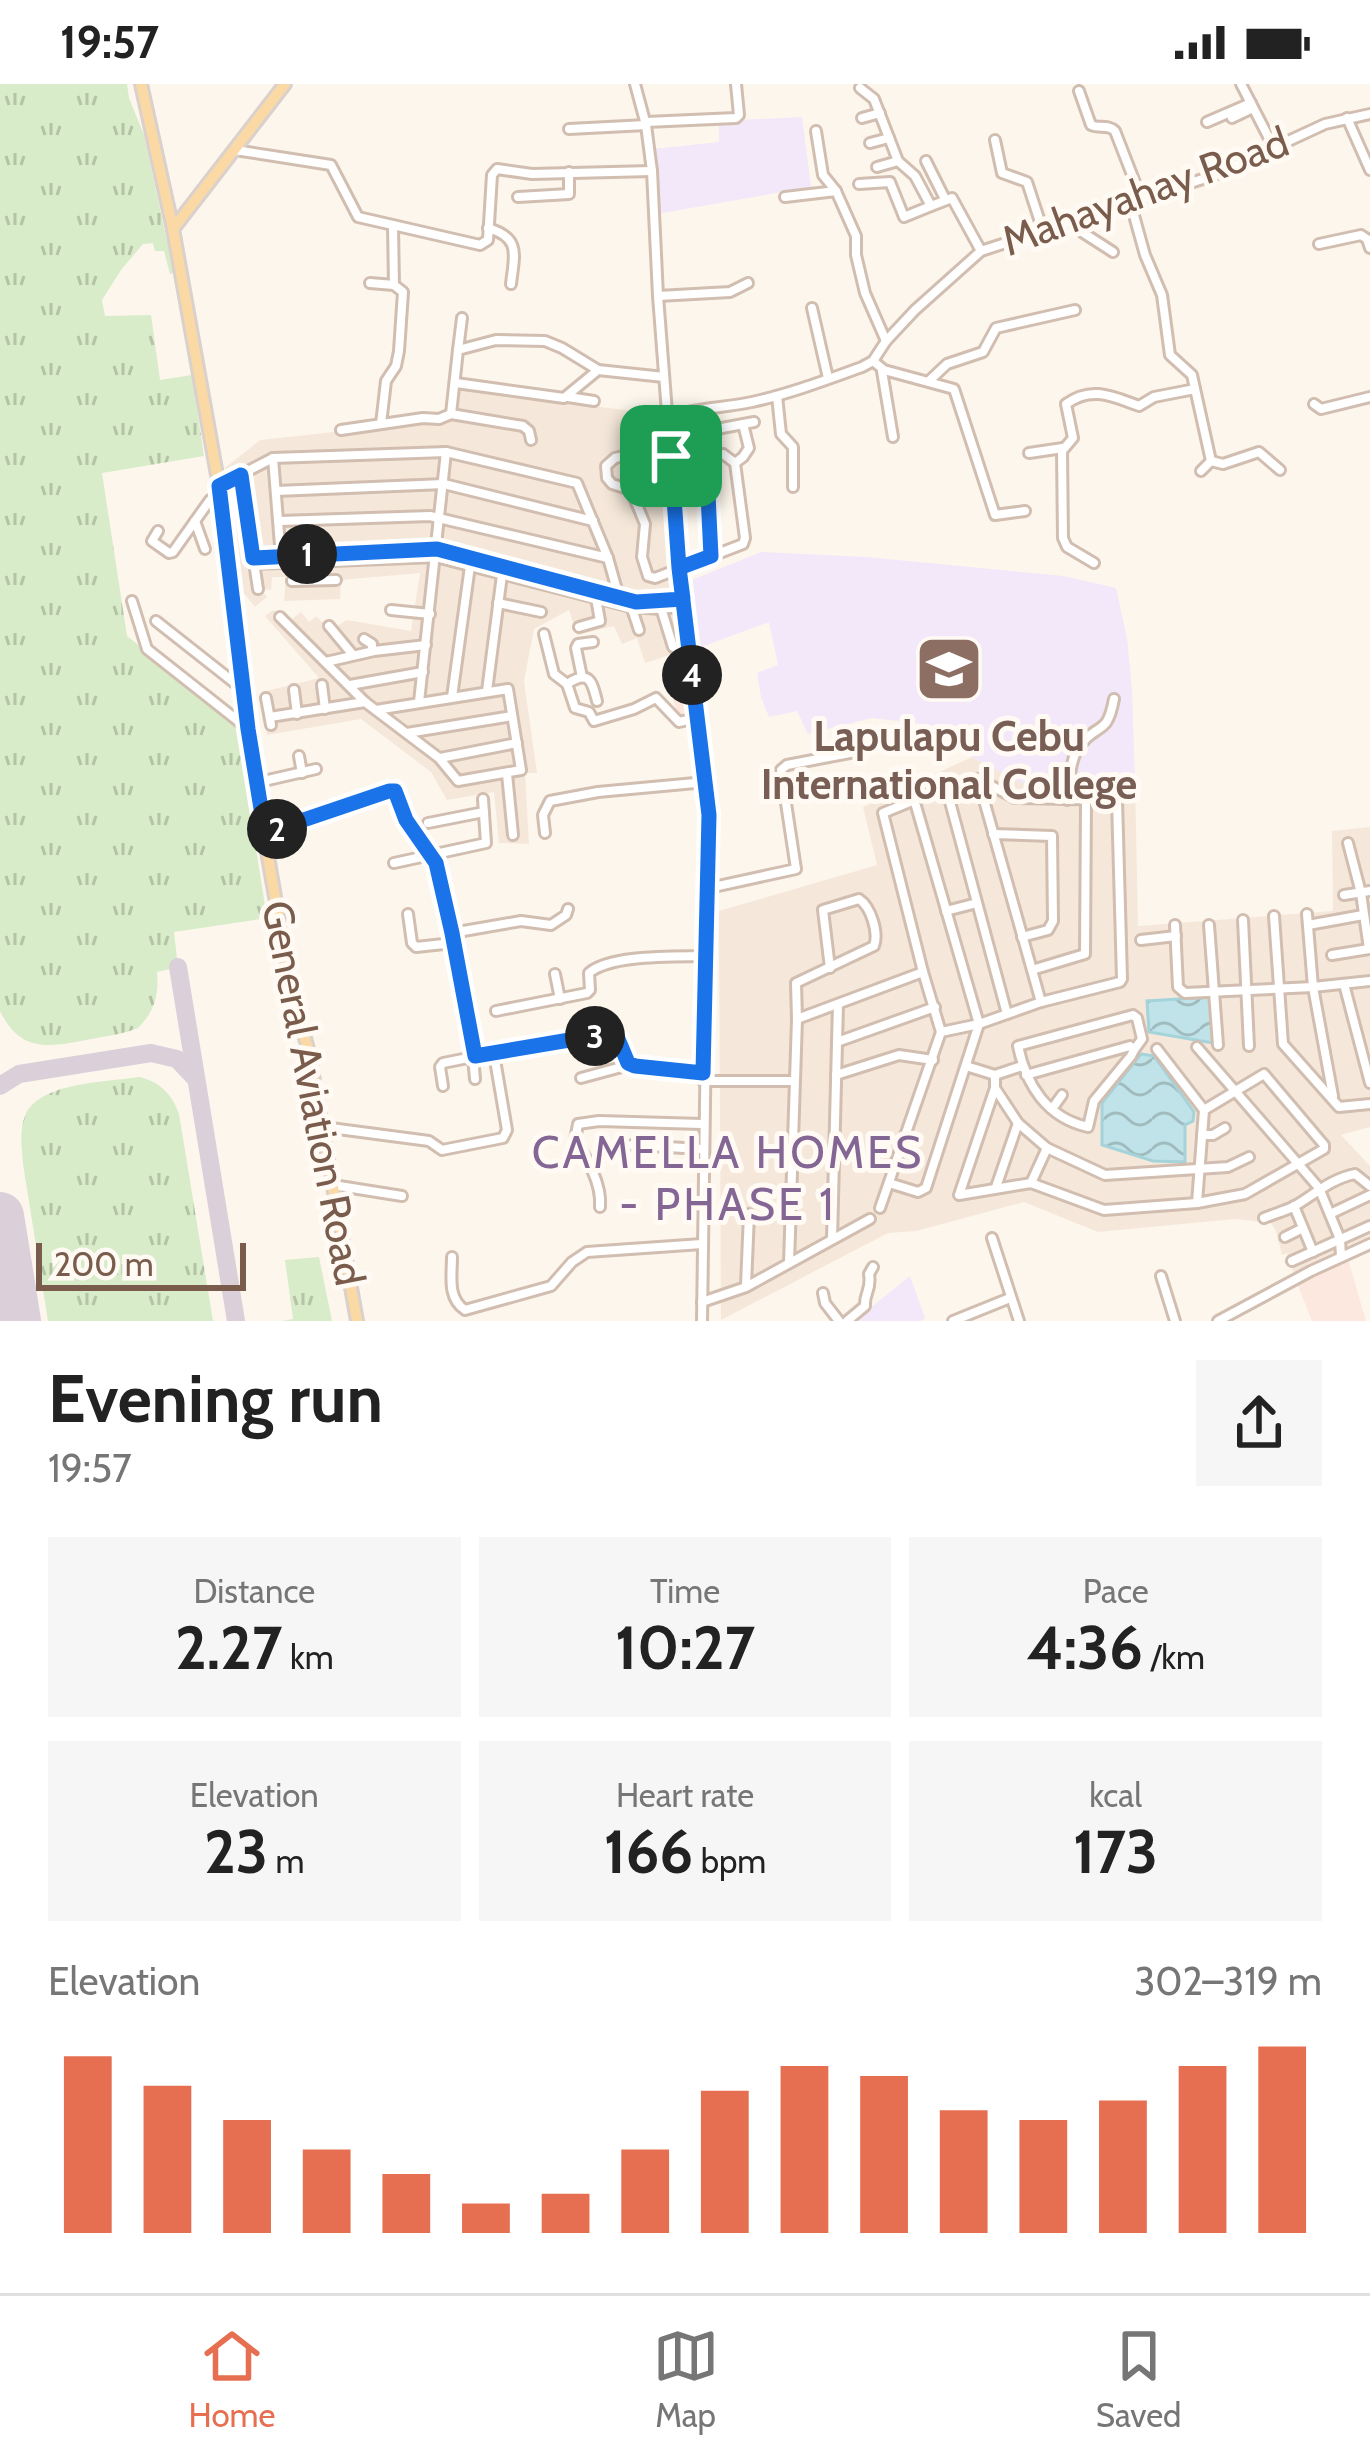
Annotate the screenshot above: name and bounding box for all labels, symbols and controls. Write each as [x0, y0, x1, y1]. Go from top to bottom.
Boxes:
text: 19:57 [60, 15, 159, 69]
street label: Mahayahay Road [995, 115, 1295, 267]
pin [620, 405, 722, 507]
icon: arrive [638, 423, 704, 489]
pin: 1 [277, 524, 337, 584]
text: 1 [301, 534, 313, 574]
school or university icon: Lapulapu Cebu International College [914, 634, 984, 704]
pin: 4 [662, 645, 722, 705]
text: 4 [682, 655, 702, 695]
place label: Lapulapu Cebu International College [761, 710, 1137, 810]
pin: 2 [247, 799, 307, 859]
text: 2 [268, 809, 286, 849]
street label: General Aviation Road [251, 896, 377, 1290]
pin: 3 [565, 1006, 625, 1066]
text: 3 [586, 1016, 604, 1056]
district label: CAMELLA HOMES - PHASE 1 [532, 1125, 924, 1231]
scale bar [36, 1237, 246, 1290]
text: 200 m [54, 1244, 154, 1284]
text: Evening run [48, 1358, 383, 1439]
button: share [1196, 1360, 1322, 1486]
text: 19:57 [48, 1444, 132, 1492]
text: Distance [194, 1571, 315, 1611]
text: Time [650, 1571, 720, 1611]
text: Pace [1083, 1571, 1149, 1611]
text: 2.27 [175, 1611, 282, 1684]
text: 10:27 [615, 1611, 755, 1684]
text: 4:36 [1026, 1611, 1143, 1684]
text: km [282, 1637, 334, 1677]
text: /km [1143, 1637, 1205, 1677]
text: Elevation [190, 1775, 319, 1815]
text: Heart rate [616, 1775, 754, 1815]
text: kcal [1089, 1775, 1142, 1815]
text: 23 [204, 1815, 268, 1888]
text: 166 [604, 1815, 693, 1888]
text: 173 [1073, 1815, 1158, 1888]
text: m [268, 1841, 305, 1881]
text: bpm [693, 1841, 766, 1881]
text: Elevation [48, 1957, 200, 2005]
text: 302–319 m [1134, 1957, 1322, 2005]
tab: Home [189, 2323, 275, 2435]
tab: Map [653, 2323, 719, 2435]
tab: Saved [1096, 2323, 1181, 2435]

